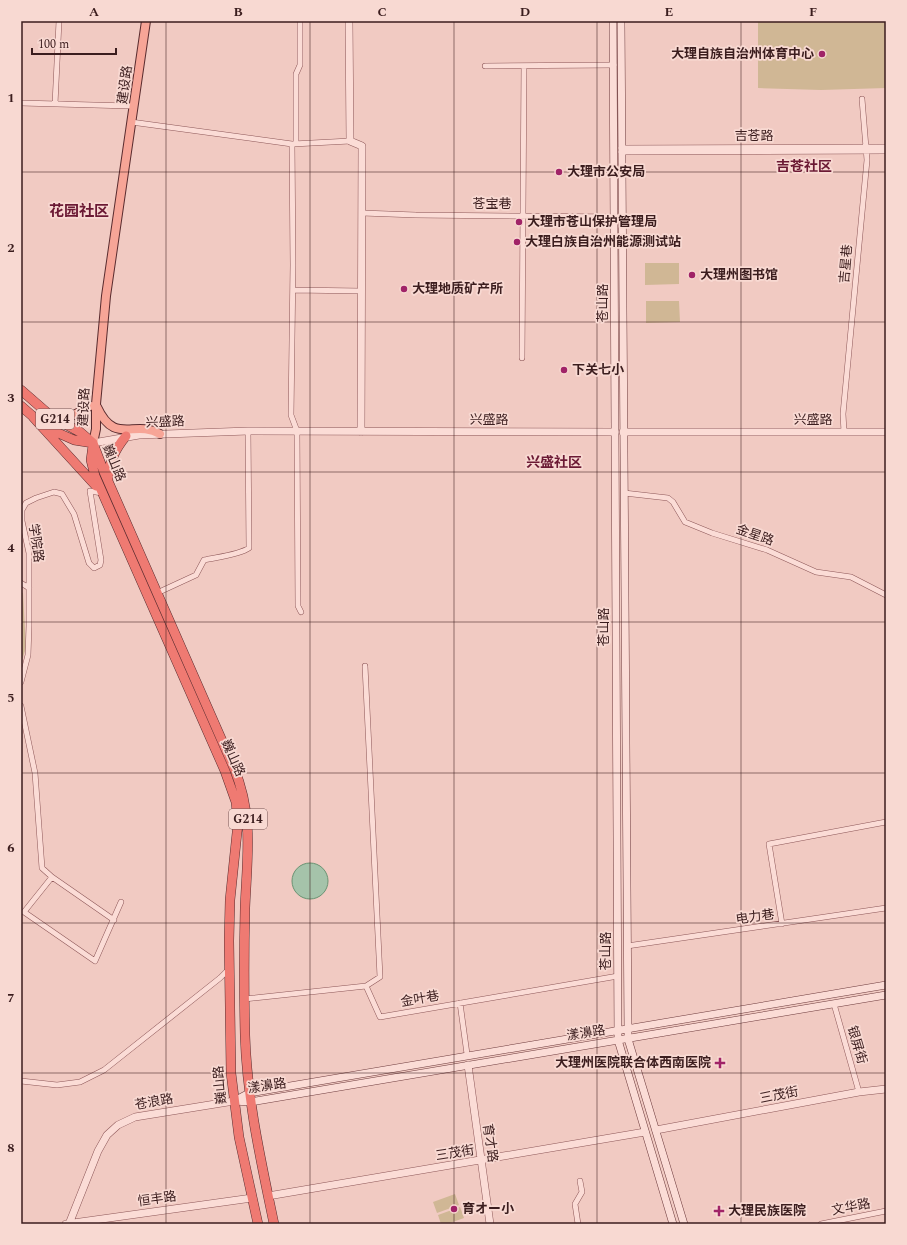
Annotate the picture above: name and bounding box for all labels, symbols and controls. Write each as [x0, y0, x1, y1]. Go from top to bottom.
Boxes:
text: A [89, 2, 99, 22]
text: B [233, 2, 243, 22]
text: C [377, 2, 387, 22]
text: D [520, 2, 530, 22]
text: E [665, 2, 674, 22]
text: F [809, 2, 817, 22]
scale bar [32, 30, 116, 56]
text: 100 m [38, 35, 69, 54]
place label: 大理自族自治州体育中心 [671, 44, 814, 64]
marker: 大理自族自治州体育中心 [817, 49, 827, 59]
street label: 建设路 [112, 64, 138, 106]
text: 1 [7, 88, 15, 108]
street label: 吉苍路 [734, 126, 774, 146]
district label: 吉苍社区 [776, 156, 832, 177]
place label: 大理市公安局 [567, 162, 645, 182]
marker: 大理市公安局 [554, 167, 564, 177]
street label: 苍宝巷 [472, 194, 512, 214]
district label: 花园社区 [49, 200, 109, 223]
place label: 大理市苍山保护管理局 [527, 212, 657, 232]
marker: 大理市苍山保护管理局 [514, 217, 524, 227]
place label: 大理白族自治州能源测试站 [525, 232, 681, 252]
marker: 大理白族自治州能源测试站 [512, 237, 522, 247]
text: 2 [7, 238, 15, 258]
street label: 吉星巷 [834, 244, 858, 284]
place label: 大理州图书馆 [700, 265, 778, 285]
marker: 大理州图书馆 [687, 270, 697, 280]
place label: 大理地质矿产所 [412, 279, 503, 299]
street label: 苍山路 [593, 283, 613, 323]
marker: 大理地质矿产所 [399, 284, 409, 294]
place label: 下关七小 [572, 360, 625, 380]
marker: 下关七小 [559, 365, 569, 375]
street label: 建设路 [73, 387, 95, 427]
text: 3 [7, 388, 15, 408]
road number: G214 [36, 409, 74, 429]
street label: 兴盛路 [469, 410, 509, 430]
street label: 兴盛路 [793, 410, 833, 430]
street label: 兴盛路 [145, 411, 185, 433]
street label: 巍山路 [97, 441, 131, 485]
district label: 兴盛社区 [526, 452, 582, 473]
street label: 金星路 [733, 519, 777, 551]
street label: 学院路 [23, 522, 49, 564]
text: 4 [7, 538, 15, 558]
street label: 苍山路 [594, 607, 614, 647]
text: 5 [7, 688, 15, 708]
street label: 巍山路 [216, 736, 250, 780]
road number: G214 [229, 809, 267, 829]
text: 6 [7, 838, 15, 858]
street label: 电力巷 [734, 904, 776, 930]
street label: 苍山路 [596, 931, 616, 971]
street label: 金叶巷 [399, 986, 441, 1012]
text: 7 [7, 988, 15, 1008]
street label: 漾濞路 [565, 1020, 607, 1046]
street label: 银屏街 [842, 1023, 872, 1067]
place label: 大理州医院联合体西南医院 [555, 1053, 711, 1073]
marker: 大理州医院联合体西南医院 [714, 1057, 726, 1069]
street label: 巍山路 [208, 1065, 232, 1105]
street label: 漾濞路 [246, 1073, 288, 1099]
street label: 三茂街 [758, 1081, 800, 1109]
street label: 苍浪路 [133, 1089, 175, 1115]
street label: 育才路 [477, 1122, 503, 1164]
text: 8 [7, 1138, 15, 1158]
street label: 三茂街 [434, 1140, 476, 1166]
street label: 恒丰路 [136, 1186, 178, 1212]
street label: 文华路 [830, 1193, 872, 1221]
place label: 育オー小 [462, 1199, 515, 1219]
place label: 大理民族医院 [728, 1201, 806, 1221]
marker: 育オー小 [449, 1204, 459, 1214]
marker: 大理民族医院 [713, 1205, 725, 1217]

